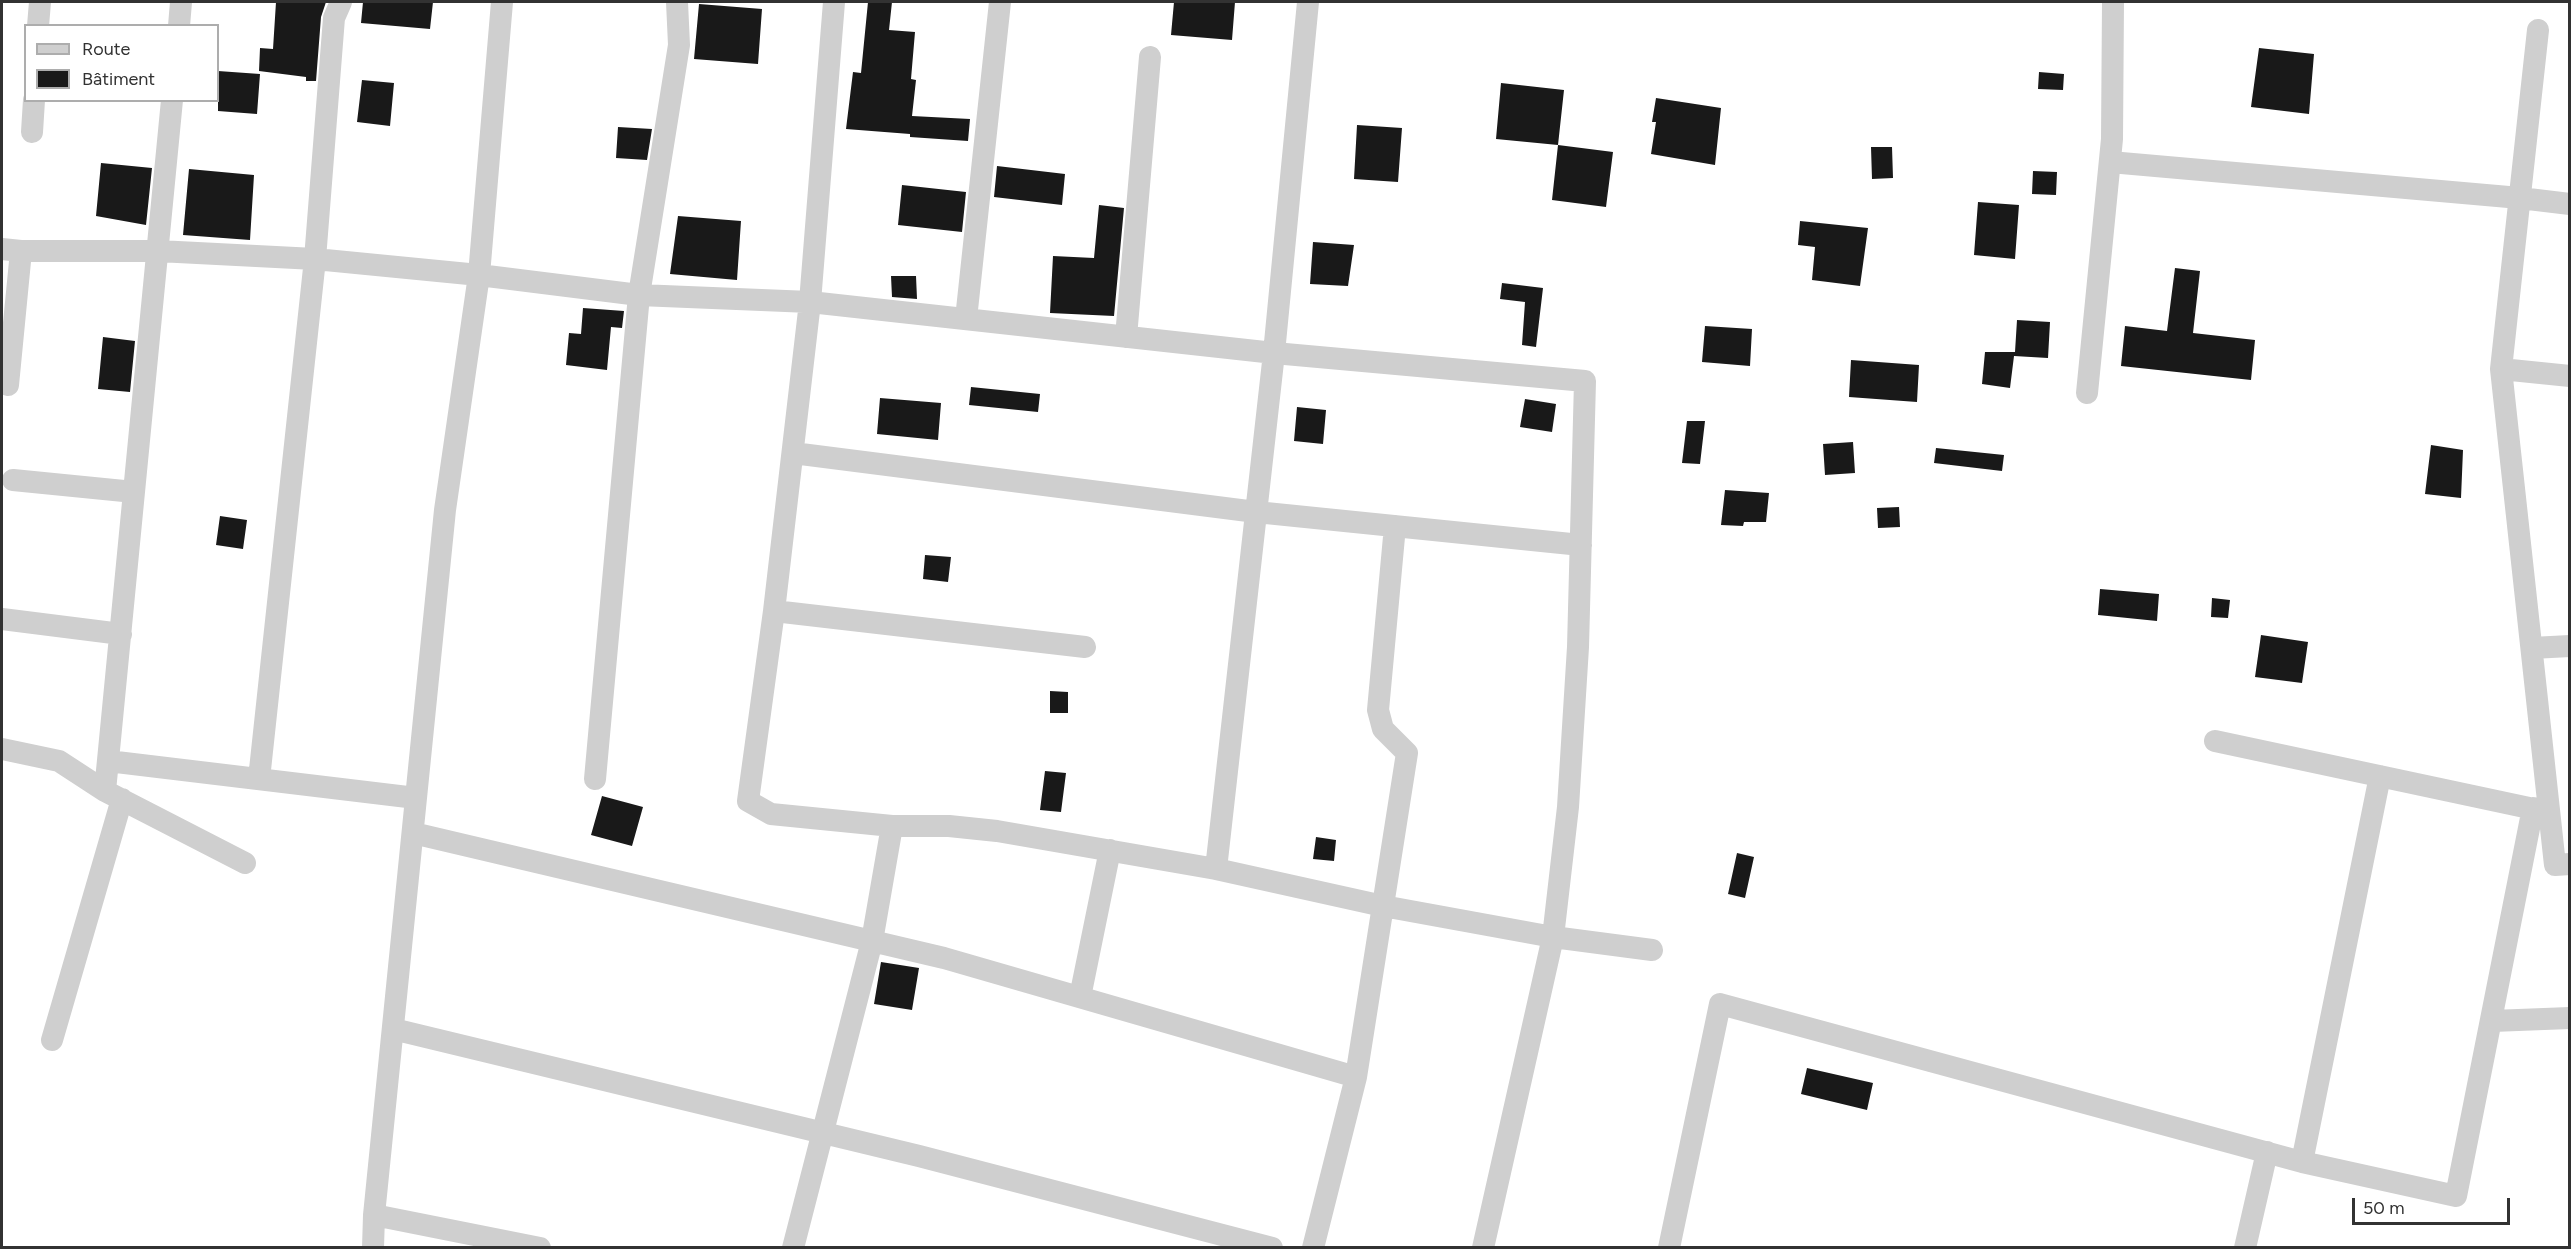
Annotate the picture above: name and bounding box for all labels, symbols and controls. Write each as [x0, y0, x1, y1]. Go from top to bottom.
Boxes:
legend [24, 24, 219, 102]
text: Route [82, 38, 130, 60]
text: Bâtiment [82, 68, 155, 90]
scale bar [2355, 1186, 2512, 1224]
text: 50 m [2363, 1197, 2405, 1219]

